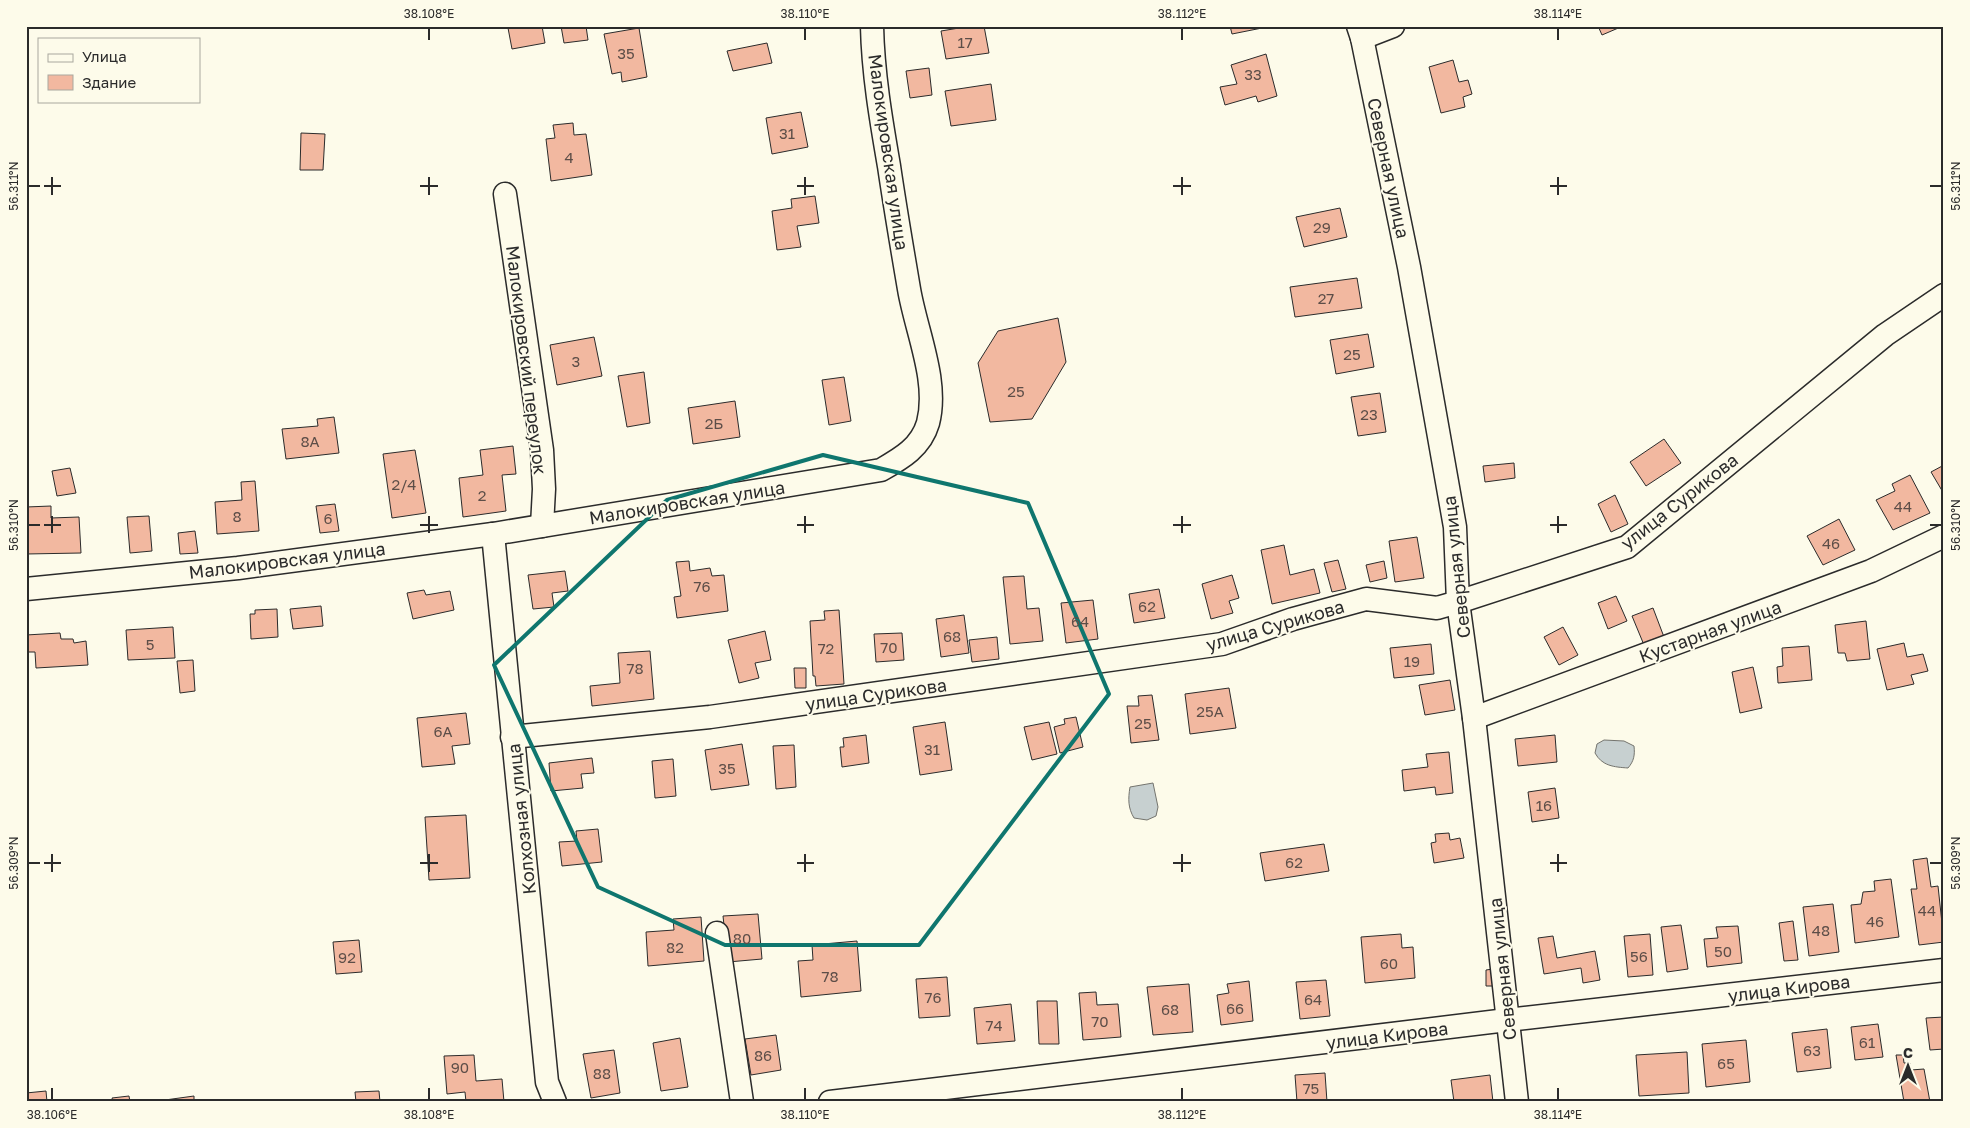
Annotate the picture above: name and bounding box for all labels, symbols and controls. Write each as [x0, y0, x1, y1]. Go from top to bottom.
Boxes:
text: 38.108°E [404, 6, 454, 21]
text: 38.110°E [780, 6, 830, 21]
text: 38.112°E [1158, 6, 1206, 21]
text: 38.114°E [1534, 6, 1582, 21]
house number: 17 [957, 33, 973, 51]
legend [38, 38, 200, 102]
house number: 35 [617, 44, 635, 62]
text: Улица [82, 47, 127, 65]
street label: Малокировская улица [864, 52, 914, 252]
house number: 33 [1244, 65, 1262, 83]
text: Здание [82, 73, 136, 91]
street label: Северная улица [1363, 96, 1415, 240]
house number: 31 [779, 124, 795, 142]
house number: 4 [564, 148, 574, 166]
text: 56.311°N [6, 161, 21, 211]
text: 56.311°N [1948, 161, 1963, 211]
house number: 29 [1313, 218, 1331, 236]
street label: Малокировский переулок [502, 244, 552, 476]
house number: 27 [1318, 289, 1334, 307]
house number: 25 [1343, 345, 1361, 363]
house number: 3 [572, 352, 580, 370]
house number: 25 [1007, 382, 1025, 400]
house number: 23 [1360, 405, 1378, 423]
house number: 2Б [705, 414, 723, 432]
house number: 8А [300, 432, 320, 450]
street label: улица Сурикова [1616, 448, 1742, 554]
house number: 2/4 [391, 475, 417, 493]
street label: Малокировская улица [587, 476, 787, 528]
house number: 2 [478, 486, 486, 504]
street label: Северная улица [1438, 495, 1474, 639]
house number: 44 [1894, 497, 1912, 515]
text: 56.310°N [6, 499, 21, 551]
text: 56.310°N [1948, 499, 1963, 551]
house number: 8 [232, 507, 242, 525]
house number: 6 [323, 509, 333, 527]
house number: 46 [1822, 534, 1840, 552]
street label: Малокировская улица [187, 537, 387, 583]
house number: 76 [693, 577, 711, 595]
street label: улица Сурикова [1203, 595, 1347, 655]
street label: Кустарная улица [1636, 595, 1784, 667]
house number: 62 [1138, 597, 1156, 615]
house number: 64 [1071, 612, 1089, 630]
house number: 68 [943, 627, 961, 645]
house number: 5 [146, 635, 154, 653]
house number: 70 [880, 638, 898, 656]
house number: 72 [818, 639, 834, 657]
house number: 19 [1404, 652, 1420, 670]
house number: 78 [626, 659, 644, 677]
street label: улица Сурикова [804, 673, 948, 715]
house number: 25А [1196, 702, 1224, 720]
house number: 25 [1134, 714, 1152, 732]
house number: 6А [433, 722, 453, 740]
house number: 31 [924, 740, 940, 758]
street label: Колхозная улица [502, 742, 540, 896]
house number: 35 [718, 759, 736, 777]
house number: 16 [1536, 796, 1552, 814]
text: 56.309°N [6, 836, 21, 890]
text: 56.309°N [1948, 836, 1963, 890]
house number: 62 [1285, 853, 1303, 871]
street label: Северная улица [1484, 897, 1520, 1041]
house number: 44 [1918, 901, 1936, 919]
house number: 46 [1866, 912, 1884, 930]
house number: 48 [1812, 921, 1830, 939]
house number: 80 [733, 929, 751, 947]
house number: 82 [666, 938, 684, 956]
house number: 50 [1714, 942, 1732, 960]
house number: 56 [1630, 947, 1648, 965]
house number: 92 [338, 948, 356, 966]
house number: 60 [1380, 954, 1398, 972]
house number: 78 [821, 967, 839, 985]
street label: улица Кирова [1727, 970, 1851, 1006]
house number: 76 [924, 988, 942, 1006]
house number: 64 [1304, 990, 1322, 1008]
house number: 66 [1226, 999, 1244, 1017]
house number: 68 [1161, 1000, 1179, 1018]
house number: 70 [1091, 1012, 1109, 1030]
house number: 74 [985, 1016, 1003, 1034]
street label: улица Кирова [1325, 1017, 1449, 1053]
house number: 61 [1859, 1033, 1875, 1051]
north arrow [1882, 1040, 1932, 1090]
house number: 63 [1803, 1041, 1821, 1059]
text: С [1903, 1044, 1913, 1061]
house number: 86 [754, 1046, 772, 1064]
house number: 65 [1717, 1054, 1735, 1072]
house number: 90 [451, 1058, 469, 1076]
house number: 88 [593, 1064, 611, 1082]
house number: 75 [1303, 1079, 1319, 1097]
text: 38.106°E [27, 1107, 77, 1122]
text: 38.108°E [404, 1107, 454, 1122]
text: 38.110°E [780, 1107, 830, 1122]
text: 38.112°E [1158, 1107, 1206, 1122]
text: 38.114°E [1534, 1107, 1582, 1122]

